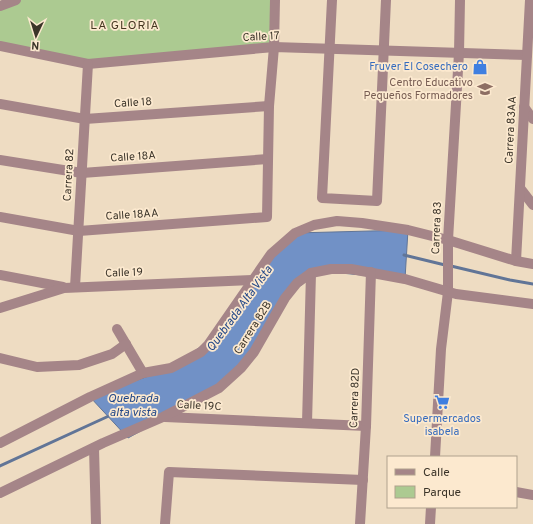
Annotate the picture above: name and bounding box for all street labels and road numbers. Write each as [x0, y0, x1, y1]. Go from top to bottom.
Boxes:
street label: Calle 17 [242, 29, 280, 45]
street label: Calle 18 [114, 95, 152, 111]
street label: Carrera 83AA [502, 96, 520, 164]
street label: Carrera 82 [61, 148, 77, 202]
street label: Calle 18A [110, 148, 156, 166]
street label: Carrera 83 [429, 201, 445, 255]
street label: Calle 18AA [105, 206, 159, 224]
street label: Calle 19 [105, 265, 143, 281]
street label: Carrera 82B [231, 299, 275, 357]
street label: Carrera 82D [347, 368, 363, 428]
street label: Calle 19C [176, 398, 222, 414]

